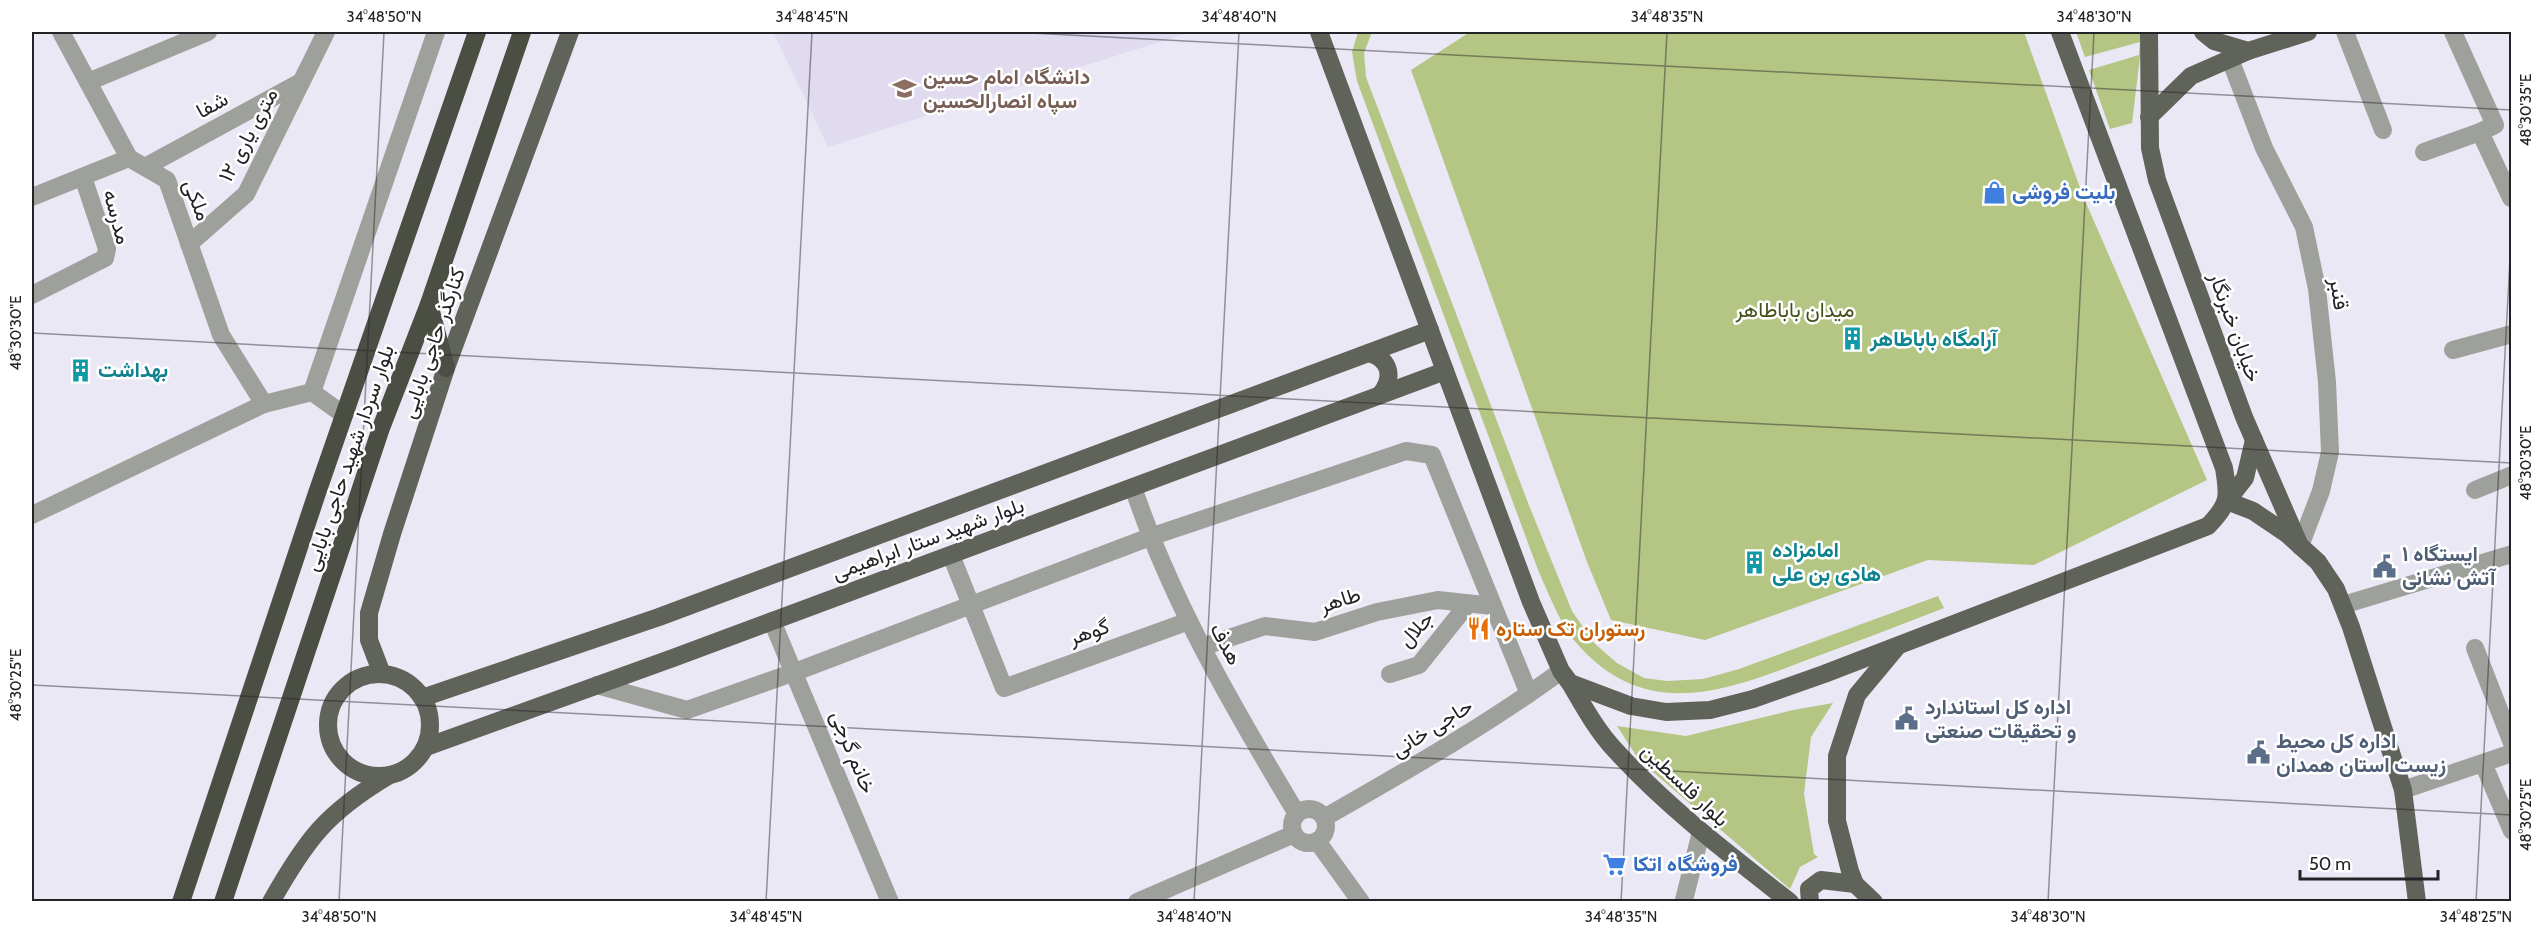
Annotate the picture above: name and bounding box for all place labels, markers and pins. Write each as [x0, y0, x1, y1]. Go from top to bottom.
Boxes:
place label: دانشگاه امام حسین سپاه انصارالحسین [923, 64, 1090, 115]
school or university icon: دانشگاه امام حسین سپاه انصارالحسین [892, 76, 918, 102]
shop icon: بلیت فروشی [1981, 179, 2007, 205]
place label: بلیت فروشی [2012, 179, 2115, 205]
building icon: آرامگاه باباطاهر [1839, 326, 1865, 352]
place label: آرامگاه باباطاهر [1869, 326, 1999, 352]
building icon: بهداشت [67, 357, 93, 383]
place label: بهداشت [98, 357, 168, 383]
place label: امامزاده هادی بن علی [1772, 537, 1881, 586]
place label: ایستگاه ۱ آتش نشانی [2402, 541, 2497, 590]
building icon: امامزاده هادی بن علی [1741, 549, 1767, 575]
public building icon: ایستگاه ۱ آتش نشانی [2371, 553, 2397, 579]
restaurant icon: رستوران تک ستاره [1465, 616, 1491, 642]
place label: رستوران تک ستاره [1496, 616, 1645, 642]
place label: اداره کل استاندارد و تحقیقات صنعتی [1925, 694, 2076, 744]
public building icon: اداره کل استاندارد و تحقیقات صنعتی [1894, 706, 1920, 732]
place label: اداره کل محیط زیست استان همدان [2276, 728, 2446, 778]
public building icon: اداره کل محیط زیست استان همدان [2245, 740, 2271, 766]
supermarket icon: فروشگاه اتکا [1602, 851, 1628, 877]
place label: فروشگاه اتکا [1633, 851, 1738, 877]

